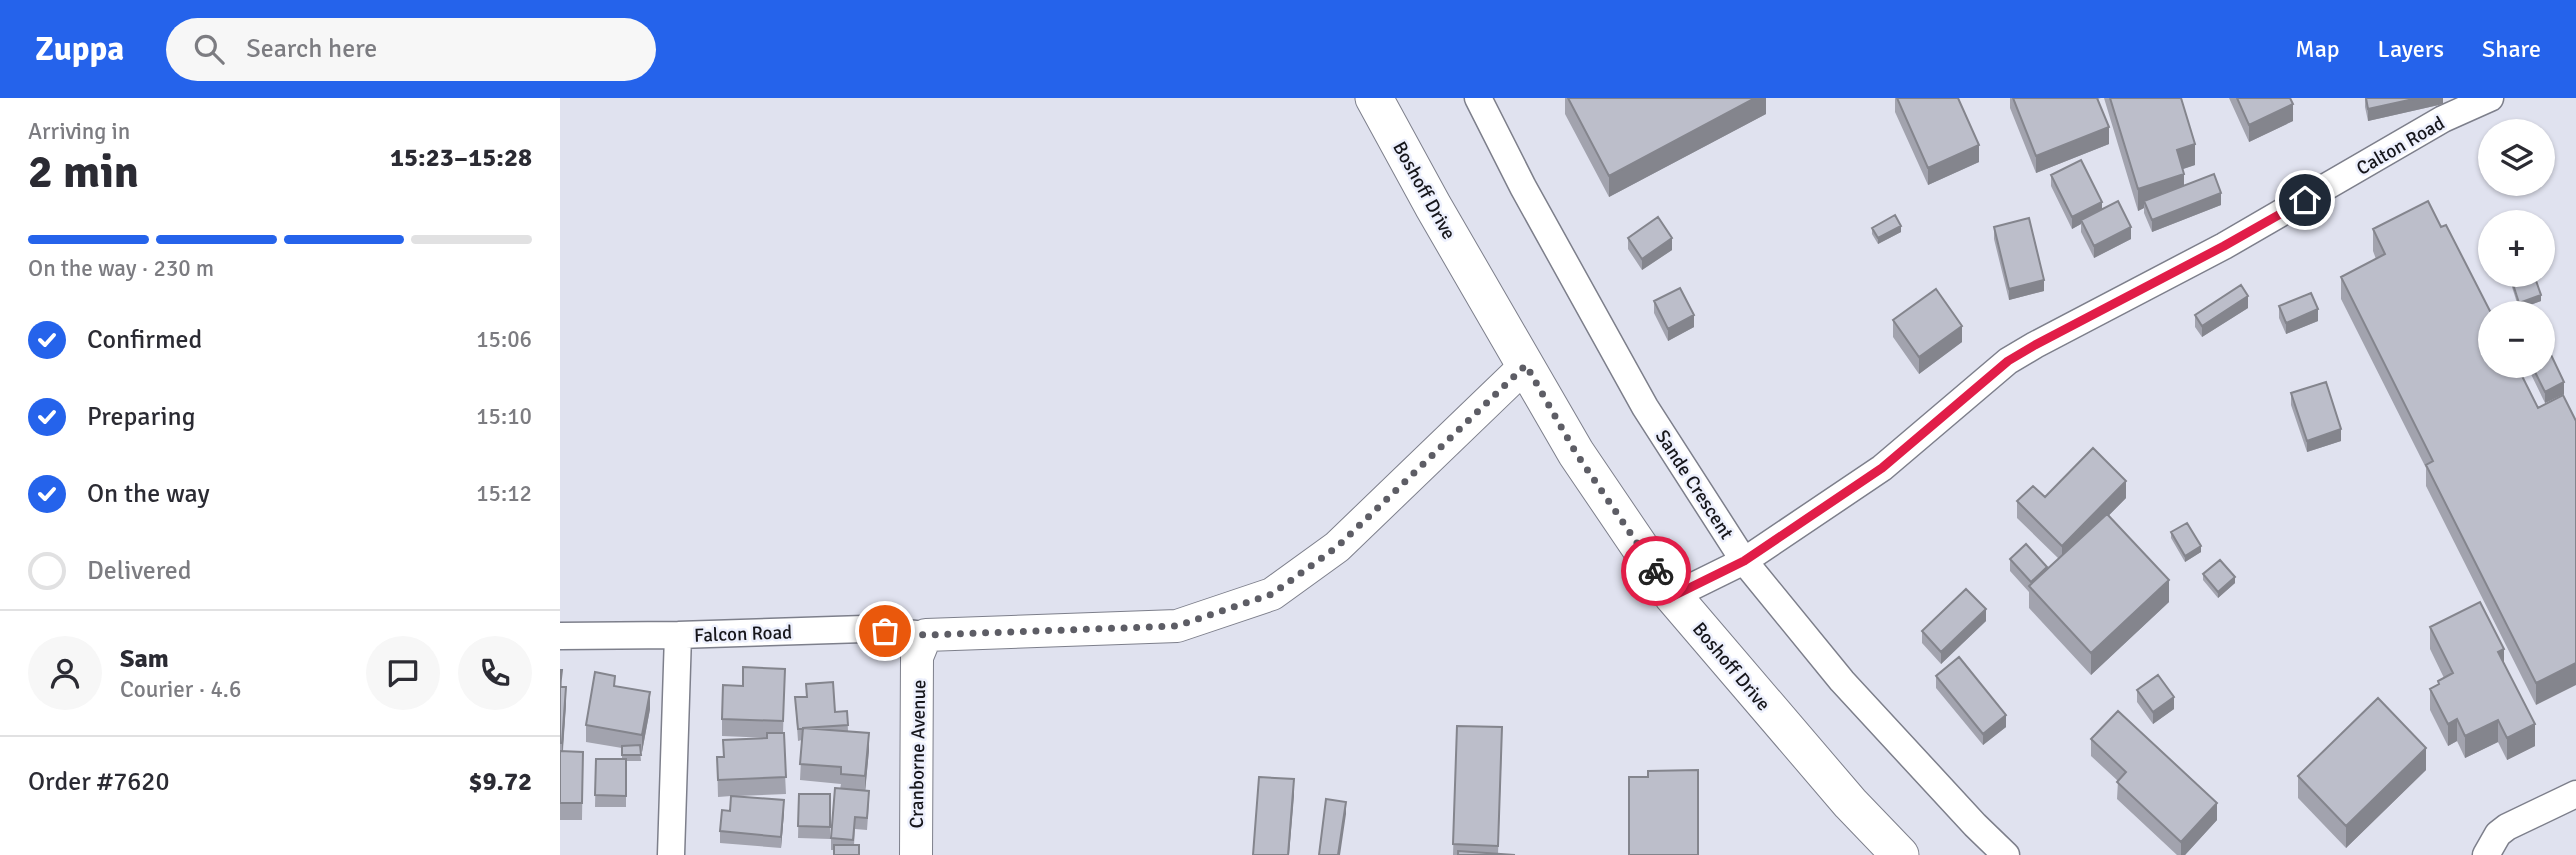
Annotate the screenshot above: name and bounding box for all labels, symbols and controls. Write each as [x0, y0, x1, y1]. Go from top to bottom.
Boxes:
search box [166, 18, 656, 81]
text: Zuppa [35, 29, 124, 70]
icon: search [190, 30, 228, 68]
text: Search here [246, 33, 377, 65]
text: Map [2295, 34, 2340, 64]
text: Layers [2378, 34, 2444, 64]
text: Share [2482, 34, 2541, 64]
street label: Calton Road [2352, 111, 2449, 181]
text: Arriving in [28, 117, 130, 146]
map controls [2478, 119, 2555, 378]
button: layers [2478, 119, 2555, 196]
street label: Boshoff Drive [1387, 137, 1461, 244]
text: 15:23–15:28 [390, 142, 532, 174]
text: 2 min [28, 144, 139, 200]
pin [2275, 170, 2335, 230]
icon: home [2286, 181, 2324, 219]
button: + [2478, 210, 2555, 287]
text: On the way · 230 m [28, 254, 214, 283]
button: − [2478, 301, 2555, 378]
icon: check [28, 321, 66, 359]
text: Confirmed [87, 324, 202, 356]
text: 15:06 [476, 325, 532, 354]
icon: check [28, 398, 66, 436]
text: Preparing [87, 401, 195, 433]
text: 15:10 [476, 402, 532, 431]
street label: Sande Crescent [1650, 425, 1739, 544]
icon: check [28, 475, 66, 513]
text: On the way [87, 478, 210, 510]
text: 15:12 [476, 479, 532, 508]
courier [1621, 536, 1691, 606]
icon: bike [1637, 552, 1675, 590]
text: Delivered [87, 555, 192, 587]
pin [855, 601, 915, 661]
icon: bag [866, 612, 904, 650]
street label: Boshoff Drive [1687, 617, 1775, 716]
street label: Falcon Road [694, 620, 793, 648]
button: person [28, 636, 102, 710]
button: chat [366, 636, 440, 710]
button: phone [458, 636, 532, 710]
text: Sam [120, 643, 169, 675]
text: Courier · 4.6 [120, 675, 241, 704]
street label: Cranborne Avenue [905, 679, 931, 829]
text: Order #7620 [28, 766, 169, 798]
text: $9.72 [468, 766, 532, 798]

